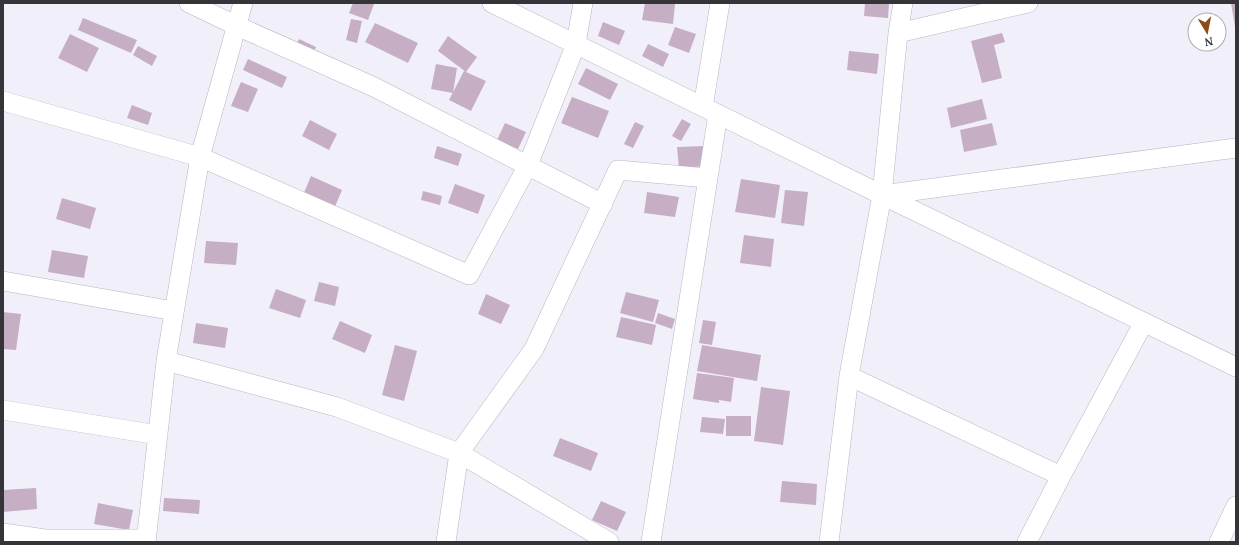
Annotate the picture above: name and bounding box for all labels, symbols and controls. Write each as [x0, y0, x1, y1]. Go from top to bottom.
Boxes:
north arrow [1187, 12, 1227, 52]
text: N [1203, 34, 1214, 50]

